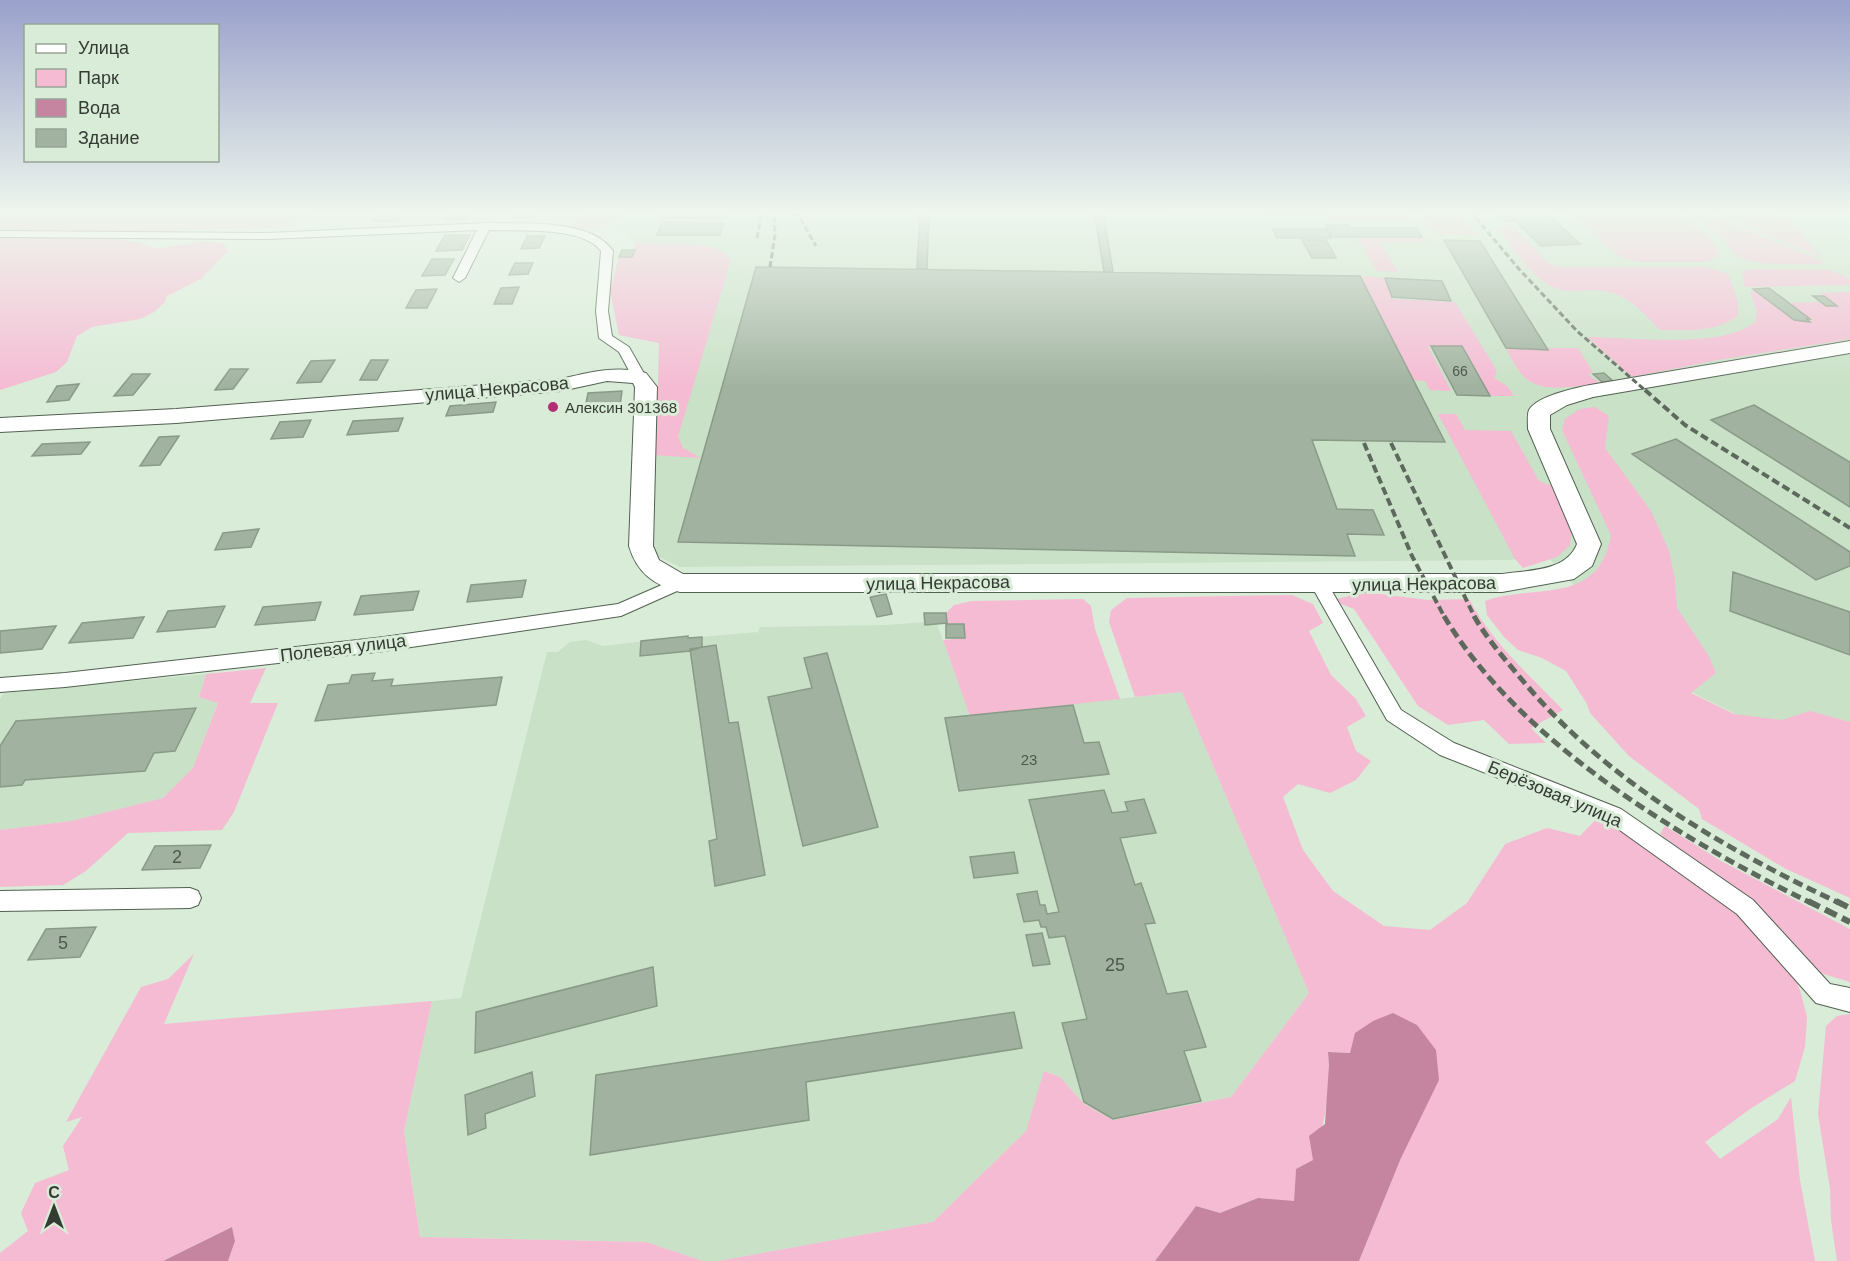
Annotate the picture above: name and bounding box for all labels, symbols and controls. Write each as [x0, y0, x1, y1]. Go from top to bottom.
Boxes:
legend [24, 24, 219, 162]
text: Улица [78, 38, 130, 58]
text: Парк [78, 68, 119, 88]
text: Вода [78, 98, 121, 118]
text: Здание [78, 128, 139, 148]
house number: 66 [1452, 363, 1468, 379]
street label: улица Некрасова [424, 373, 571, 405]
place label: Алексин 301368 [565, 399, 677, 416]
marker: Алексин 301368 [546, 400, 560, 414]
street label: улица Некрасова [866, 572, 1011, 594]
street label: улица Некрасова [1352, 573, 1497, 595]
street label: Полевая улица [279, 630, 408, 666]
house number: 23 [1021, 751, 1037, 768]
street label: Берёзовая улица [1485, 757, 1626, 832]
house number: 2 [172, 847, 182, 867]
house number: 5 [58, 933, 68, 953]
house number: 25 [1105, 955, 1125, 975]
north arrow [24, 1177, 84, 1237]
text: С [48, 1184, 60, 1201]

